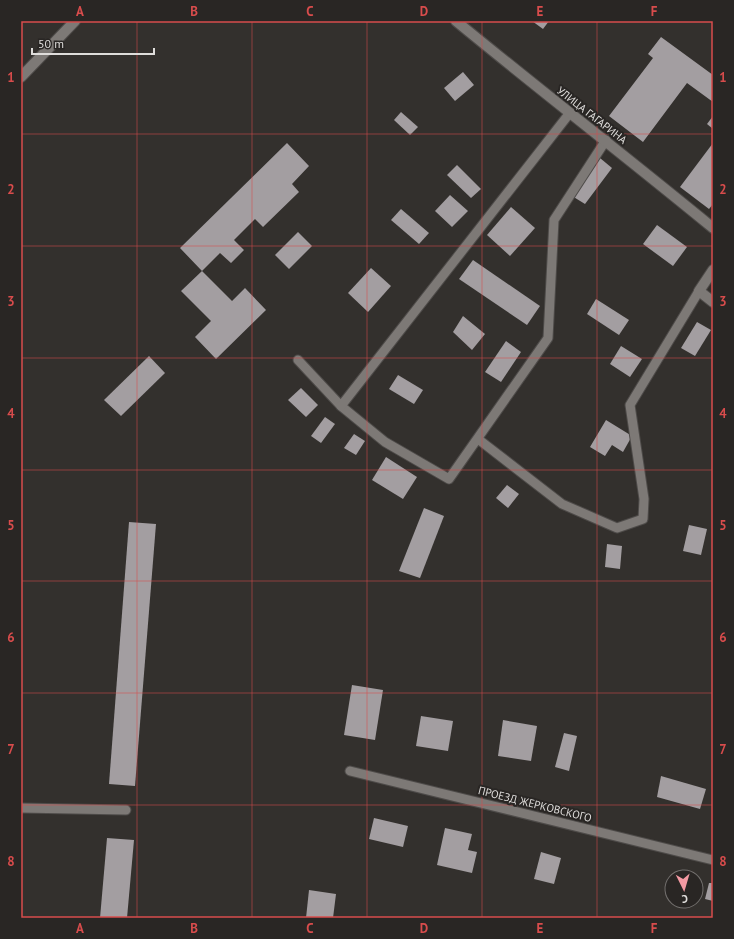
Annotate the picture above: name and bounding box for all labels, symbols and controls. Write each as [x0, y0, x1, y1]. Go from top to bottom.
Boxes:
text: A [76, 3, 84, 20]
text: B [190, 3, 198, 20]
text: C [306, 3, 314, 20]
text: D [420, 3, 428, 20]
text: E [537, 3, 544, 20]
text: F [651, 3, 658, 20]
scale bar [32, 30, 154, 56]
text: 50 m [38, 36, 64, 51]
text: 1 [7, 69, 15, 86]
text: 1 [719, 69, 727, 86]
street label: УЛИЦА ГАГАРИНА [554, 83, 630, 147]
text: 2 [7, 181, 15, 198]
text: 2 [719, 181, 727, 198]
text: 3 [7, 293, 15, 310]
text: 3 [719, 293, 727, 310]
text: 4 [7, 405, 15, 422]
text: 4 [719, 405, 727, 422]
text: 5 [7, 517, 15, 534]
text: 5 [719, 517, 727, 534]
text: 6 [7, 629, 15, 646]
text: 6 [719, 629, 727, 646]
text: 7 [7, 741, 15, 758]
text: 7 [719, 741, 727, 758]
street label: ПРОЕЗД ЖЕРКОВСКОГО [477, 783, 593, 825]
text: 8 [7, 853, 15, 870]
text: 8 [719, 853, 727, 870]
north arrow [664, 869, 704, 909]
text: С [681, 892, 689, 906]
text: A [76, 920, 84, 937]
text: B [190, 920, 198, 937]
text: C [306, 920, 314, 937]
text: D [420, 920, 428, 937]
text: E [537, 920, 544, 937]
text: F [651, 920, 658, 937]

